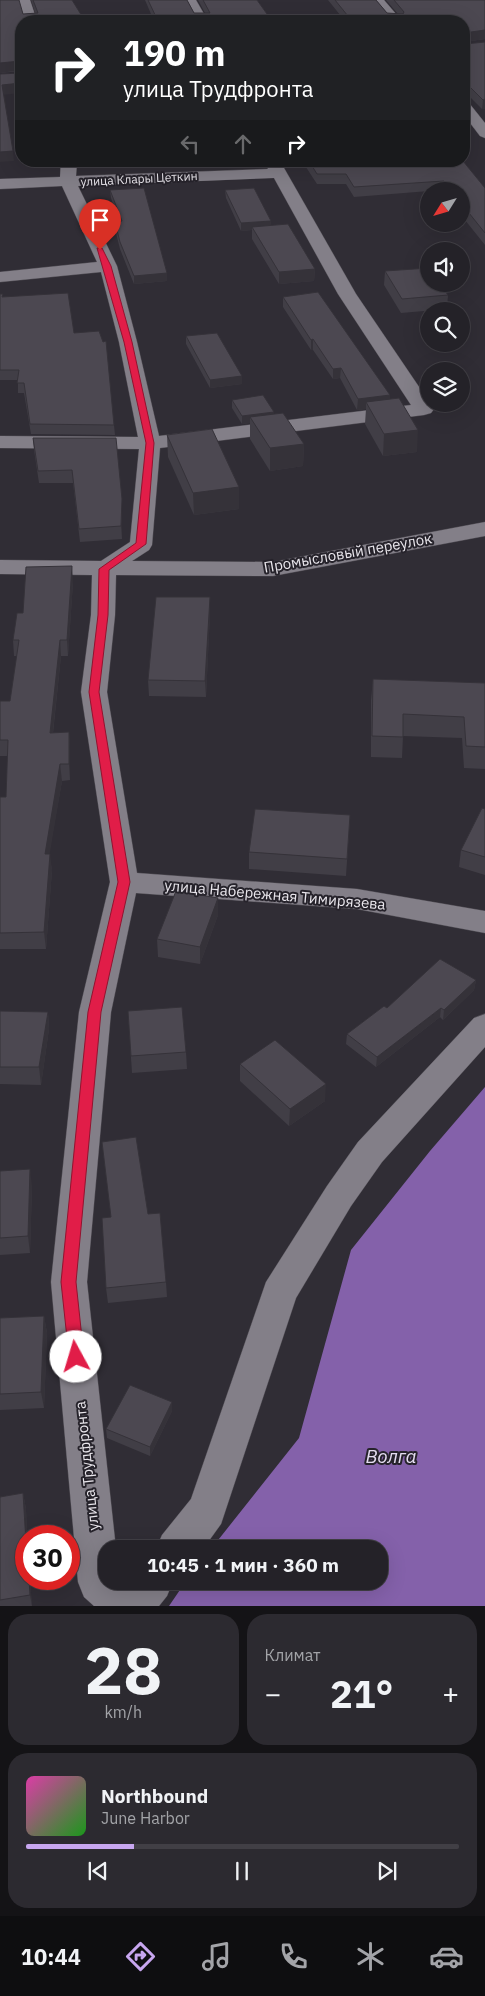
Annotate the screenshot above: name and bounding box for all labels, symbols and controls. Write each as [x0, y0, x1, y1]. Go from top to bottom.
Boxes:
text: 190 m [123, 30, 226, 76]
icon: right [40, 35, 105, 100]
text: улица Трудфронта [123, 74, 313, 103]
icon: left [176, 130, 204, 158]
icon: ahead [229, 130, 257, 158]
icon: right [282, 130, 310, 158]
street label: улица Клары Цеткин [80, 168, 198, 189]
north arrow [420, 182, 470, 232]
map controls [420, 182, 470, 412]
pin [79, 199, 121, 250]
icon: arrive [86, 206, 114, 234]
button: sound [420, 242, 470, 292]
button: search [420, 302, 470, 352]
button: layers [420, 362, 470, 412]
street label: Промысловый переулок [262, 528, 434, 577]
street label: улица Набережная Тимирязева [164, 875, 386, 914]
position arrow [49, 1330, 101, 1382]
street label: улица Трудфронта [70, 1400, 103, 1532]
water label: Волга [365, 1444, 417, 1468]
speed limit sign: 30 [15, 1525, 80, 1590]
text: 10:45 · 1 мин · 360 m [147, 1553, 339, 1577]
text: 28 [84, 1627, 162, 1712]
text: Климат [265, 1645, 321, 1665]
text: 21° [330, 1669, 393, 1718]
text: − [265, 1675, 281, 1712]
text: + [442, 1675, 459, 1712]
text: km/h [104, 1702, 142, 1722]
text: Northbound [101, 1784, 208, 1808]
text: June Harbor [101, 1808, 190, 1828]
icon: previous [84, 1857, 112, 1885]
icon: pause [228, 1857, 256, 1885]
icon: next [373, 1857, 401, 1885]
icon: directions [123, 1939, 158, 1974]
icon: music [199, 1939, 234, 1974]
icon: phone [276, 1939, 311, 1974]
icon: climate [353, 1939, 388, 1974]
icon: car [429, 1939, 464, 1974]
text: 10:44 [21, 1942, 81, 1971]

